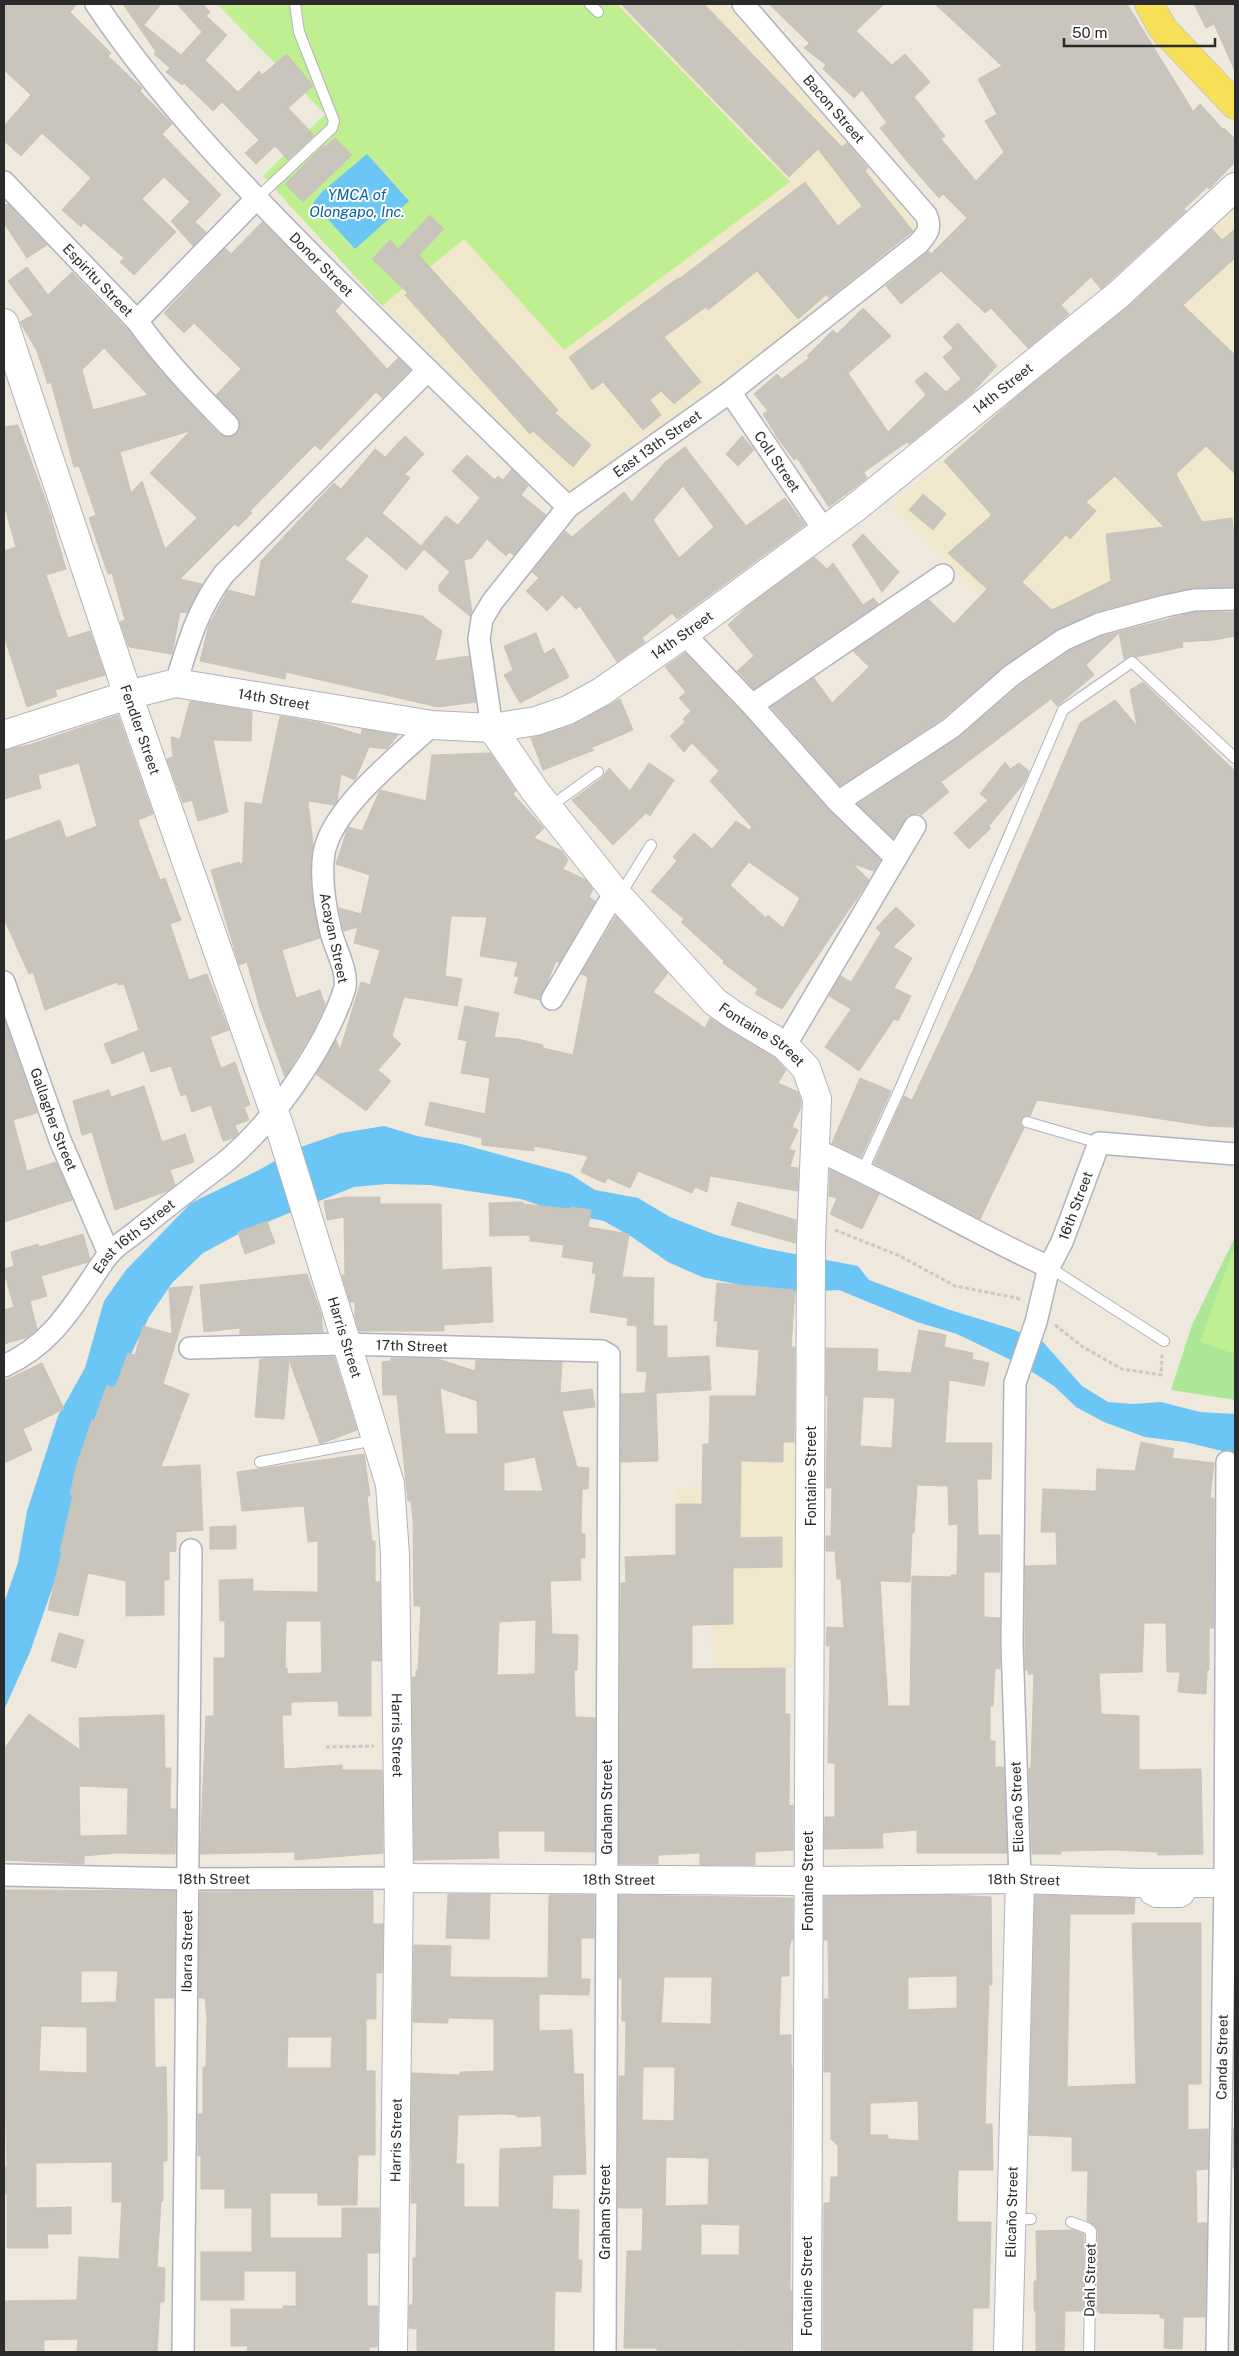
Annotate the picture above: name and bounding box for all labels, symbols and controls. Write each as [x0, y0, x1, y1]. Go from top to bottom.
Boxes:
scale bar [1064, 15, 1215, 47]
text: 50 m [1072, 24, 1107, 41]
street label: Bacon Street [800, 72, 868, 146]
water label: YMCA of Olongapo, Inc. [309, 186, 405, 220]
street label: Donor Street [286, 229, 357, 300]
street label: Espiritu Street [60, 241, 136, 320]
street label: 14th Street [970, 359, 1036, 417]
street label: East 13th Street [610, 407, 705, 480]
street label: Coll Street [751, 428, 804, 495]
street label: 14th Street [648, 608, 716, 663]
street label: Fendler Street [117, 683, 163, 777]
street label: 14th Street [237, 685, 311, 713]
street label: Acayan Street [317, 891, 351, 985]
street label: Fontaine Street [716, 999, 808, 1070]
street label: Gallagher Street [27, 1066, 80, 1173]
street label: 16th Street [1055, 1169, 1096, 1242]
street label: East 16th Street [90, 1196, 178, 1276]
street label: Harris Street [325, 1295, 365, 1380]
street label: 17th Street [376, 1337, 448, 1355]
street label: Fontaine Street [803, 1426, 819, 1526]
street label: Harris Street [389, 1693, 406, 1777]
street label: Graham Street [599, 1759, 615, 1855]
street label: Elicaño Street [1007, 1761, 1027, 1853]
street label: Fontaine Street [800, 1831, 816, 1931]
street label: 18th Street [177, 1871, 250, 1887]
street label: 18th Street [583, 1871, 655, 1888]
street label: 18th Street [988, 1871, 1061, 1888]
street label: Ibarra Street [179, 1910, 195, 1992]
street label: Canda Street [1213, 2014, 1231, 2100]
street label: Harris Street [387, 2098, 405, 2182]
street label: Graham Street [597, 2164, 613, 2260]
street label: Elicaño Street [1002, 2166, 1021, 2258]
street label: Fontaine Street [799, 2236, 815, 2336]
street label: Dahl Street [1081, 2243, 1099, 2317]

